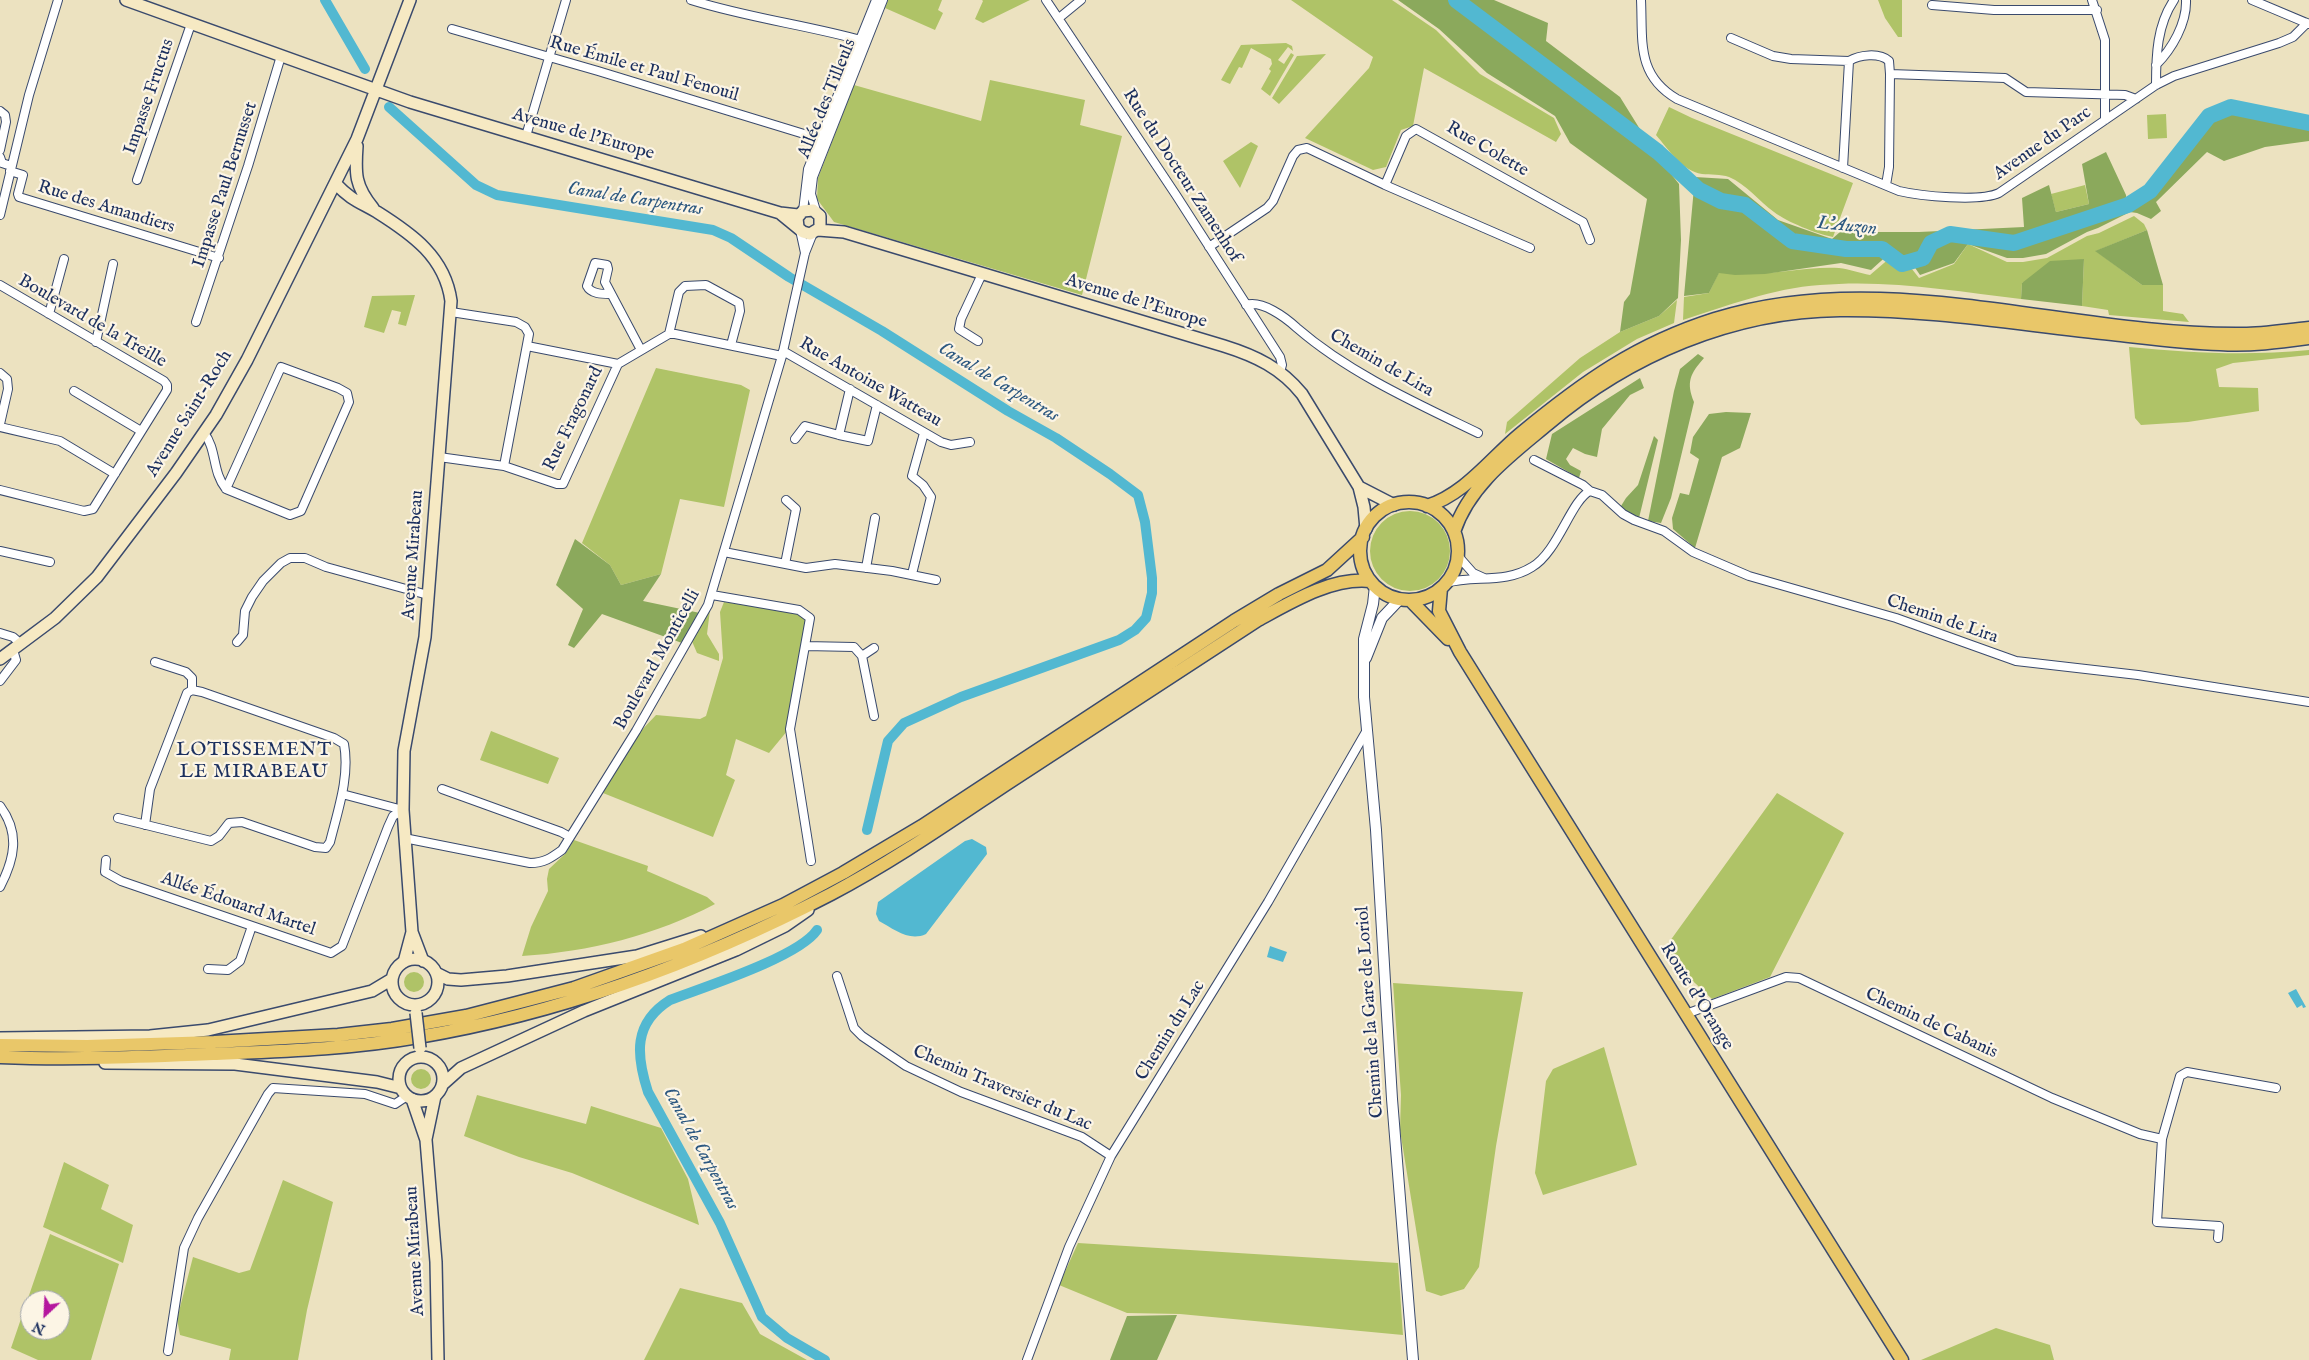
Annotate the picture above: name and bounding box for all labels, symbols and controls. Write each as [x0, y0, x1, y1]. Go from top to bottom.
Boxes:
street label: Rue Émile et Paul Fenouil [547, 33, 741, 107]
street label: Impasse Fructus [120, 36, 180, 158]
street label: Allée des Tilleuls [794, 36, 862, 162]
street label: Rue du Docteur Zamenhof [1117, 85, 1245, 267]
street label: Impasse Paul Bernusset [189, 99, 263, 271]
street label: Avenue du Parc [1990, 102, 2096, 186]
street label: Avenue de l'Europe [510, 104, 656, 166]
street label: Rue Colette [1442, 118, 1532, 182]
street label: Rue des Amandiers [35, 177, 177, 239]
water label: Canal de Carpentras [566, 178, 704, 222]
water label: L'Auzon [1816, 213, 1878, 241]
street label: Avenue de l'Europe [1063, 270, 1209, 334]
street label: Boulevard de la Treille [14, 271, 170, 373]
street label: Chemin de Lira [1325, 325, 1437, 403]
street label: Rue Antoine Watteau [795, 333, 945, 433]
water label: Canal de Carpentras [934, 338, 1062, 428]
street label: Avenue Saint-Roch [142, 347, 238, 481]
street label: Rue Fragonard [539, 363, 609, 475]
street label: Avenue Mirabeau [399, 489, 429, 621]
street label: Boulevard Monticelli [610, 586, 706, 734]
street label: Chemin de Lira [1883, 591, 2001, 649]
district label: LOTISSEMENT LE MIRABEAU [175, 740, 333, 784]
street label: Allée Édouard Martel [158, 868, 318, 942]
street label: Chemin de la Gare de Loriol [1353, 905, 1389, 1119]
street label: Route d'Orange [1654, 939, 1738, 1055]
street label: Chemin du Lac [1132, 977, 1210, 1085]
street label: Chemin de Cabanis [1861, 984, 2001, 1064]
street label: Chemin Traversier du Lac [909, 1041, 1095, 1137]
water label: Canal de Carpentras [657, 1084, 743, 1214]
street label: Avenue Mirabeau [402, 1185, 430, 1317]
north arrow [20, 1290, 70, 1340]
text: N [30, 1317, 48, 1338]

